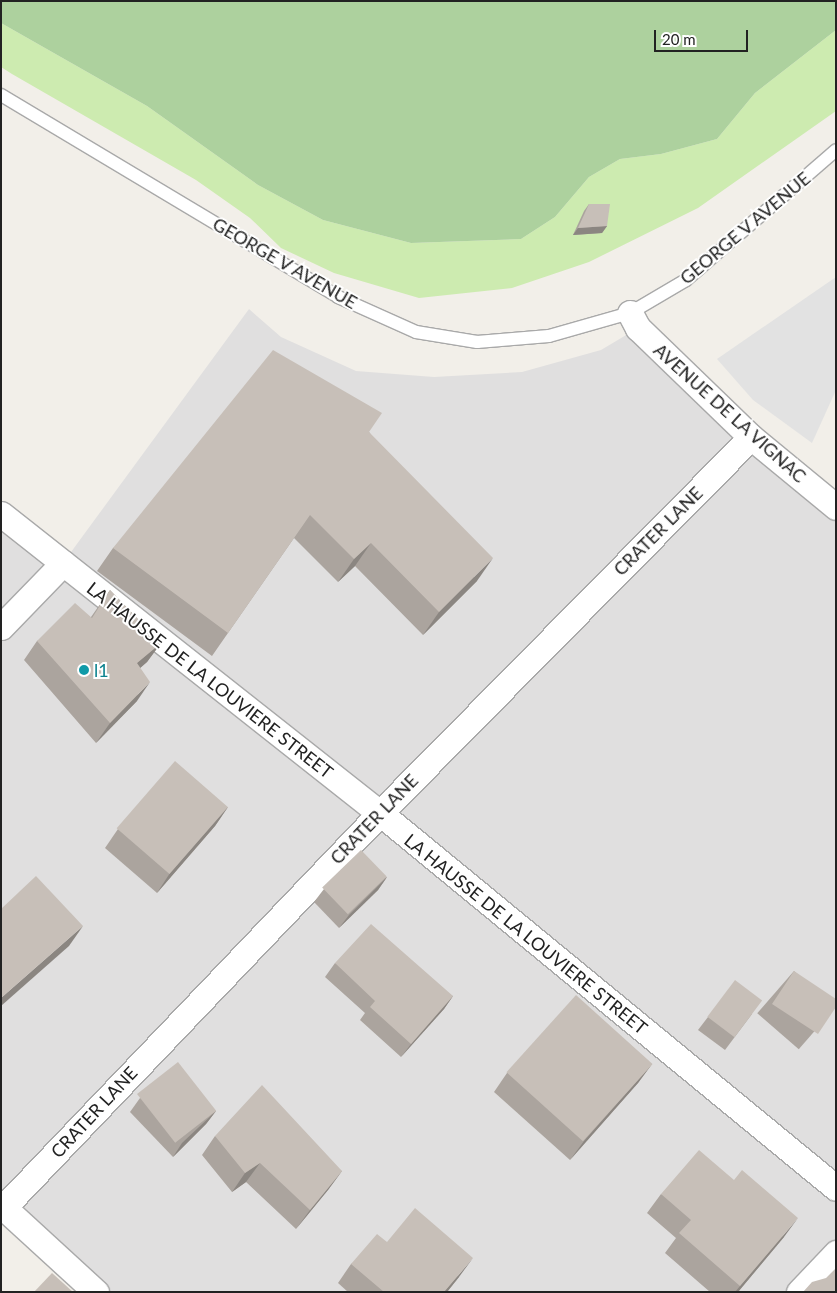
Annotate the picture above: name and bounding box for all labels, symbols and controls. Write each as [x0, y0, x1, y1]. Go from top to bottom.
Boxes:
scale bar [657, 20, 751, 52]
text: 20 m [662, 30, 696, 48]
street label: GEORGE V AVENUE [675, 167, 815, 289]
street label: GEORGE V AVENUE [208, 212, 362, 314]
street label: AVENUE DE LA VIGNAC [649, 339, 811, 487]
street label: CRATER LANE [609, 482, 707, 580]
street label: LA HAUSSE DE LA LOUVIERE STREET [82, 577, 338, 783]
place label: l1 [94, 659, 109, 681]
marker: l1 [78, 664, 90, 676]
street label: CRATER LANE [326, 770, 422, 868]
street label: LA HAUSSE DE LA LOUVIERE STREET [400, 829, 652, 1039]
street label: CRATER LANE [46, 1062, 142, 1162]

